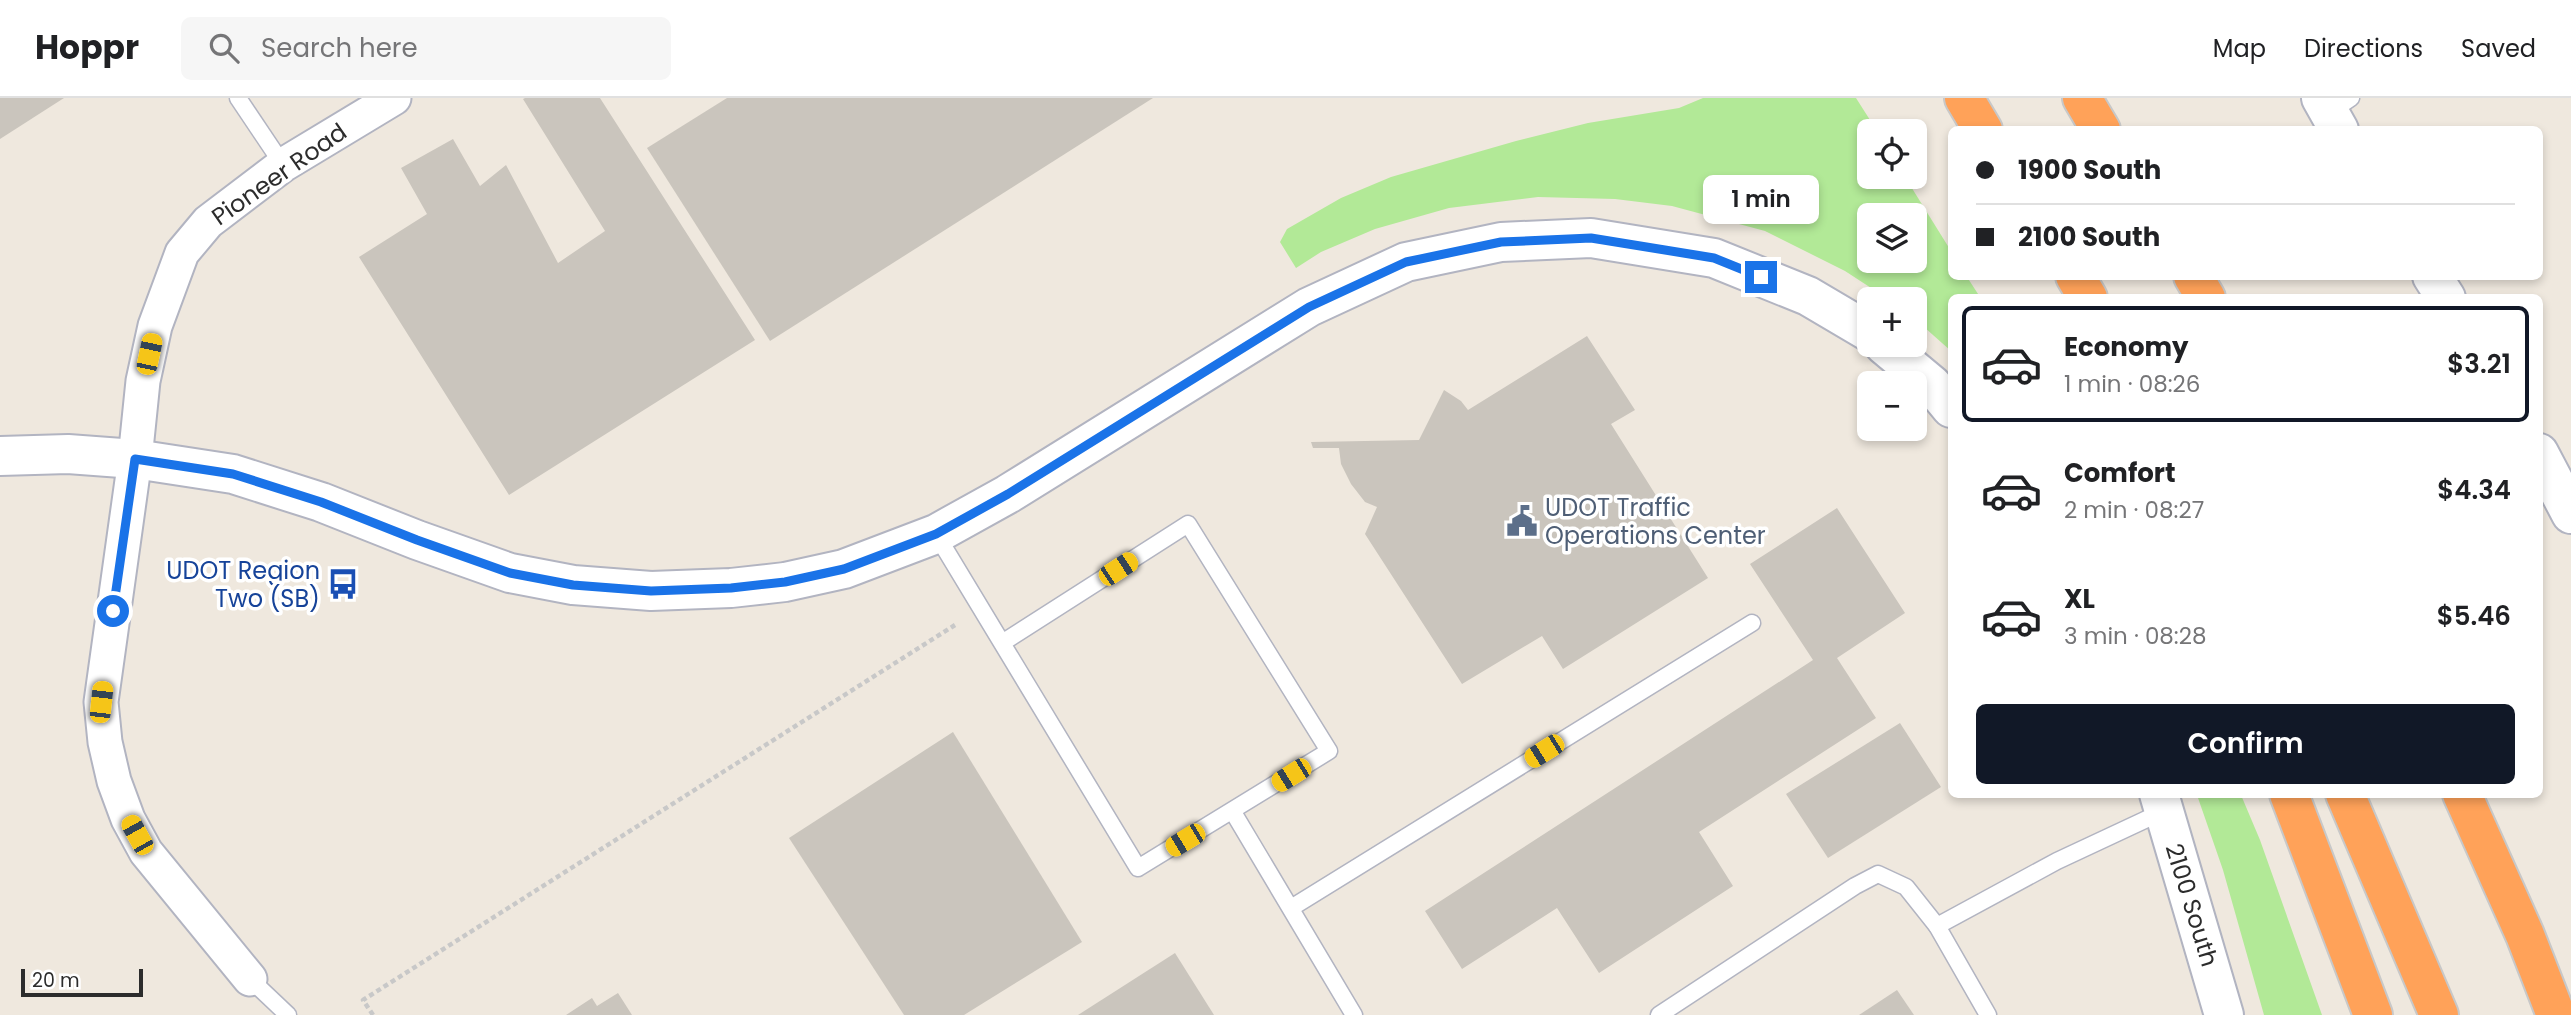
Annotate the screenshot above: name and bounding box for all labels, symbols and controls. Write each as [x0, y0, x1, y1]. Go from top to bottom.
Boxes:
search box [181, 17, 671, 80]
text: Hoppr [35, 24, 139, 71]
icon: search [205, 29, 243, 67]
text: Search here [261, 30, 418, 66]
text: Map [2213, 32, 2266, 65]
text: Directions [2304, 32, 2423, 65]
text: Saved [2461, 32, 2536, 65]
street label: Pioneer Road [205, 115, 353, 233]
map controls [1857, 119, 1927, 441]
button: locate [1857, 119, 1927, 189]
text: 1900 South [2018, 152, 2161, 188]
callout: 1 min [1703, 176, 1819, 225]
text: 1 min [1731, 183, 1791, 215]
button: layers [1857, 203, 1927, 273]
text: 2100 South [2018, 219, 2160, 255]
route end [1745, 261, 1777, 293]
button: + [1857, 287, 1927, 357]
text: Economy [2064, 329, 2188, 365]
car [135, 331, 164, 377]
icon: car [1980, 333, 2043, 396]
text: $3.21 [2447, 346, 2511, 382]
text: 1 min · 08:26 [2064, 368, 2200, 400]
button: − [1857, 371, 1927, 441]
text: Comfort [2064, 455, 2176, 491]
icon: car [1980, 459, 2043, 522]
text: $4.34 [2437, 472, 2511, 508]
place label: UDOT Traffic Operations Center [1545, 491, 1766, 552]
text: 2 min · 08:27 [2064, 494, 2204, 526]
public building icon: UDOT Traffic Operations Center [1505, 504, 1539, 538]
car [1095, 549, 1142, 589]
place label: UDOT Region Two (SB) [166, 554, 320, 615]
bus stop icon: UDOT Region Two (SB) [326, 567, 360, 601]
text: XL [2064, 581, 2095, 617]
icon: car [1980, 585, 2043, 648]
route start [97, 595, 129, 627]
text: $5.46 [2437, 598, 2511, 634]
text: 3 min · 08:28 [2064, 620, 2207, 652]
car [89, 680, 114, 724]
button: Confirm [1976, 704, 2515, 784]
car [1521, 731, 1568, 771]
car [1268, 755, 1315, 795]
car [118, 812, 157, 858]
car [1162, 820, 1209, 860]
street label: 2100 South [2158, 839, 2226, 971]
scale bar [21, 966, 144, 998]
text: 20 m [32, 967, 80, 994]

